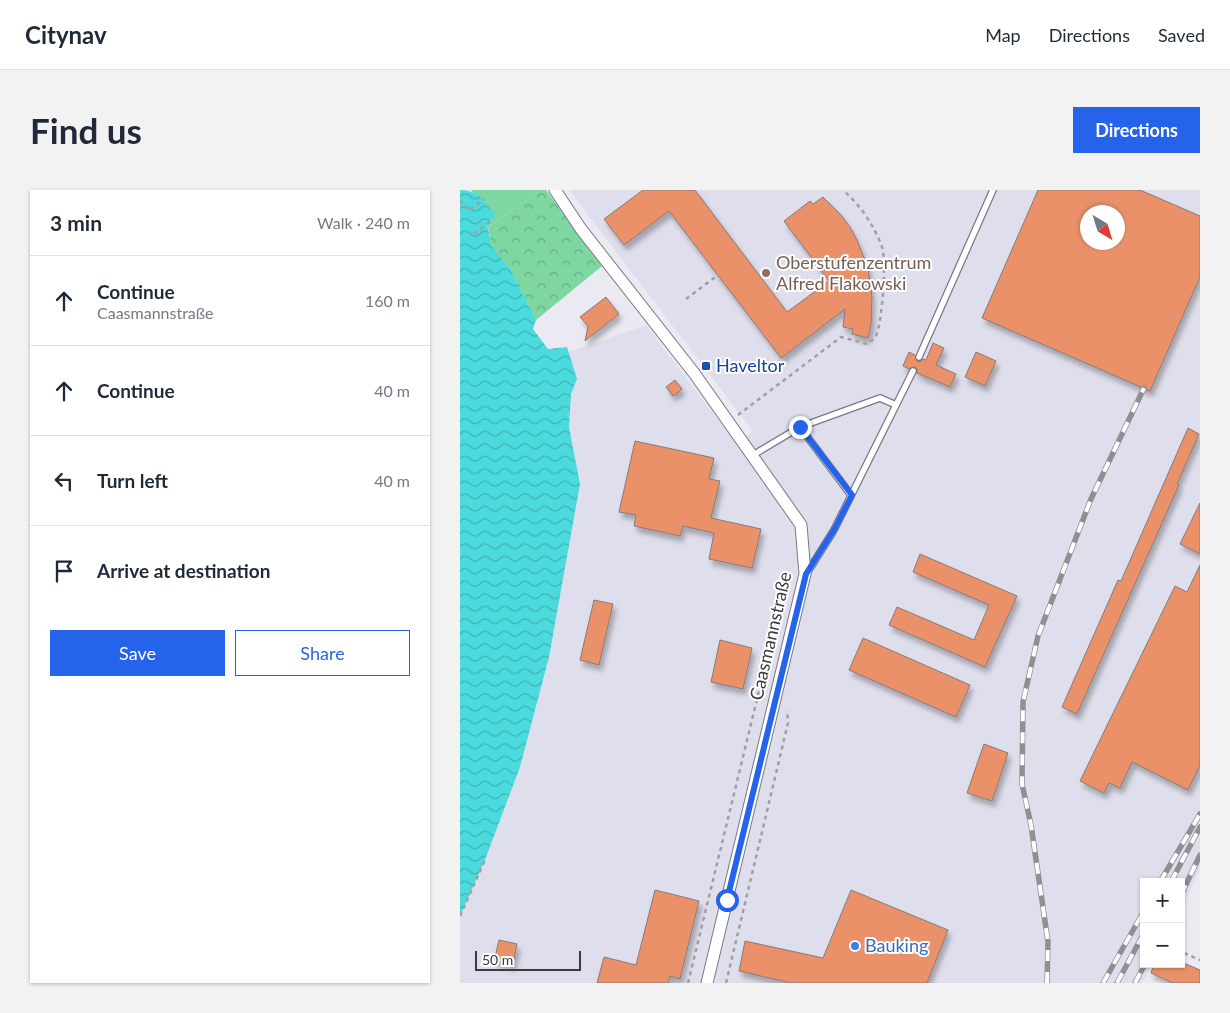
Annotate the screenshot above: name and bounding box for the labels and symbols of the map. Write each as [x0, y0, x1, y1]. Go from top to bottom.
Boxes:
north arrow [1080, 205, 1125, 250]
place label: Oberstufenzentrum Alfred Flakowski [776, 251, 931, 294]
marker: Oberstufenzentrum Alfred Flakowski [760, 267, 772, 279]
place label: Haveltor [716, 354, 785, 376]
marker: Haveltor [700, 360, 712, 372]
route end [789, 416, 812, 439]
street label: Caasmannstraße [745, 569, 795, 702]
route start [716, 889, 739, 912]
place label: Bauking [865, 934, 928, 956]
marker: Bauking [849, 940, 861, 952]
scale bar [475, 948, 581, 971]

